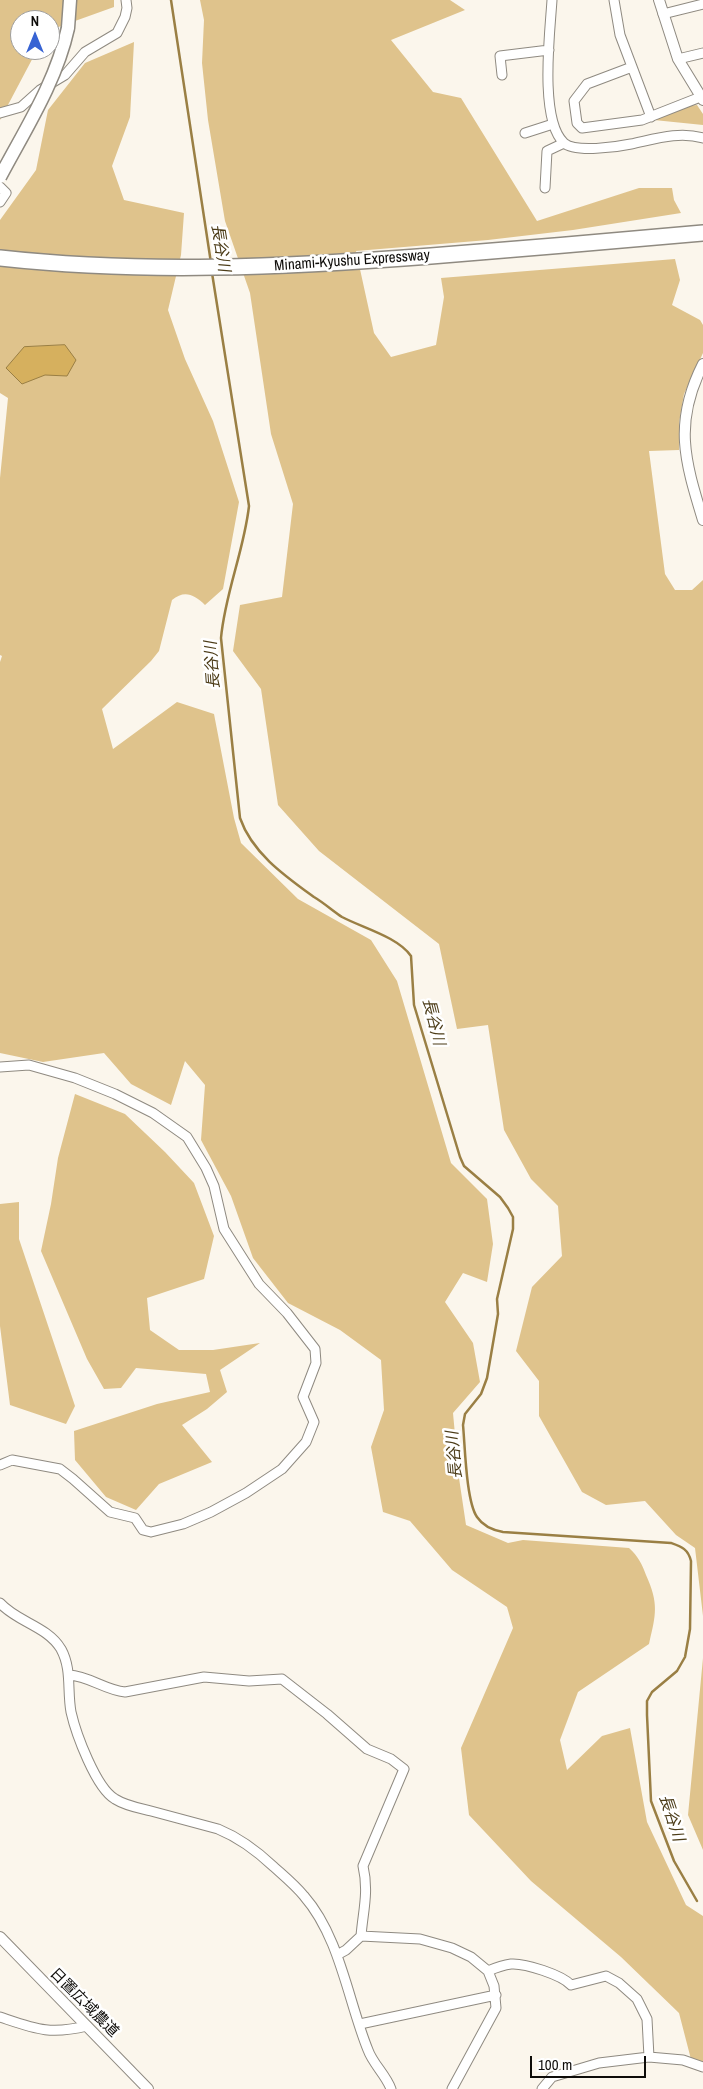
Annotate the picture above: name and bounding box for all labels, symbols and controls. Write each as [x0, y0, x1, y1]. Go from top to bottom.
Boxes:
north arrow [10, 10, 60, 60]
text: N [31, 12, 39, 30]
water label: 長谷川 [207, 223, 233, 273]
street label: Minami-Kyushu Expressway [274, 247, 430, 275]
water label: 長谷川 [202, 640, 224, 690]
water label: 長谷川 [418, 996, 448, 1048]
water label: 長谷川 [443, 1430, 467, 1480]
water label: 長谷川 [654, 1792, 688, 1844]
street label: 日置広域農道 [46, 1965, 122, 2041]
scale bar [533, 2046, 649, 2078]
text: 100 m [538, 2054, 572, 2075]

